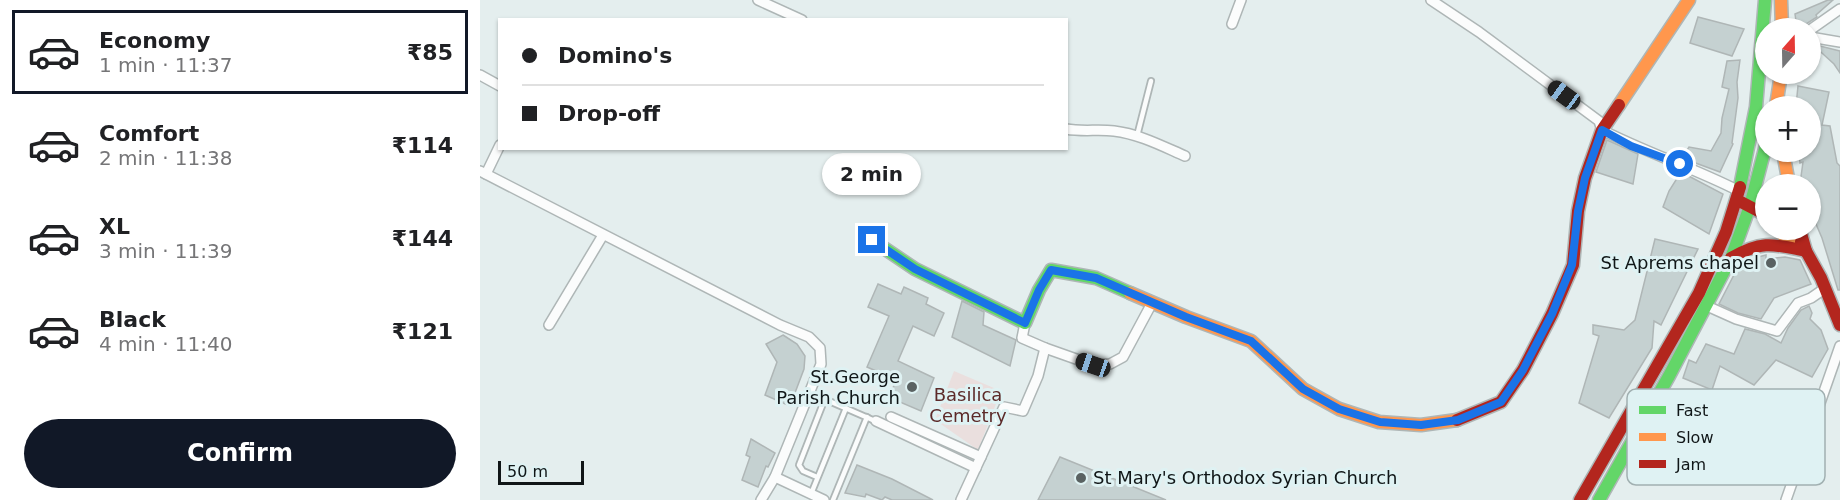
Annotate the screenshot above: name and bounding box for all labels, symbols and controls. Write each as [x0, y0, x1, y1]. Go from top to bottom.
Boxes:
north arrow [1755, 18, 1821, 84]
map controls [1755, 18, 1821, 240]
icon: car [27, 25, 81, 79]
text: Economy [99, 28, 210, 53]
text: ₹85 [407, 40, 453, 65]
text: Domino's [558, 43, 672, 68]
text: 1 min · 11:37 [99, 53, 233, 77]
car [1544, 77, 1584, 113]
button: + [1755, 96, 1821, 162]
text: Drop-off [558, 101, 660, 126]
icon: car [27, 118, 81, 172]
text: Comfort [99, 121, 199, 146]
text: ₹114 [392, 133, 453, 158]
text: 2 min · 11:38 [99, 146, 233, 170]
route start [1666, 150, 1693, 177]
callout: 2 min [822, 153, 922, 195]
text: 2 min [840, 162, 903, 186]
button: − [1755, 174, 1821, 240]
icon: car [27, 211, 81, 265]
text: XL [99, 214, 130, 239]
text: ₹144 [392, 226, 453, 251]
route end [858, 226, 885, 253]
text: 3 min · 11:39 [99, 239, 233, 263]
place label: St Aprems chapel [1601, 252, 1759, 273]
marker: St Aprems chapel [1764, 256, 1778, 270]
icon: car [27, 304, 81, 358]
text: Black [99, 307, 166, 332]
text: ₹121 [392, 319, 453, 344]
text: 4 min · 11:40 [99, 332, 233, 356]
car [1073, 351, 1113, 379]
place label: St.George Parish Church [776, 366, 900, 408]
marker: St.George Parish Church [905, 380, 919, 394]
park label: Basilica Cemetry [929, 384, 1007, 426]
legend [1627, 389, 1825, 485]
text: Fast [1676, 401, 1708, 420]
button: Confirm [24, 419, 456, 488]
text: Slow [1676, 428, 1713, 447]
text: Jam [1675, 455, 1706, 474]
scale bar [498, 458, 584, 486]
text: 50 m [507, 462, 548, 481]
place label: St Mary's Orthodox Syrian Church [1093, 467, 1398, 488]
marker: St Mary's Orthodox Syrian Church [1074, 471, 1088, 485]

